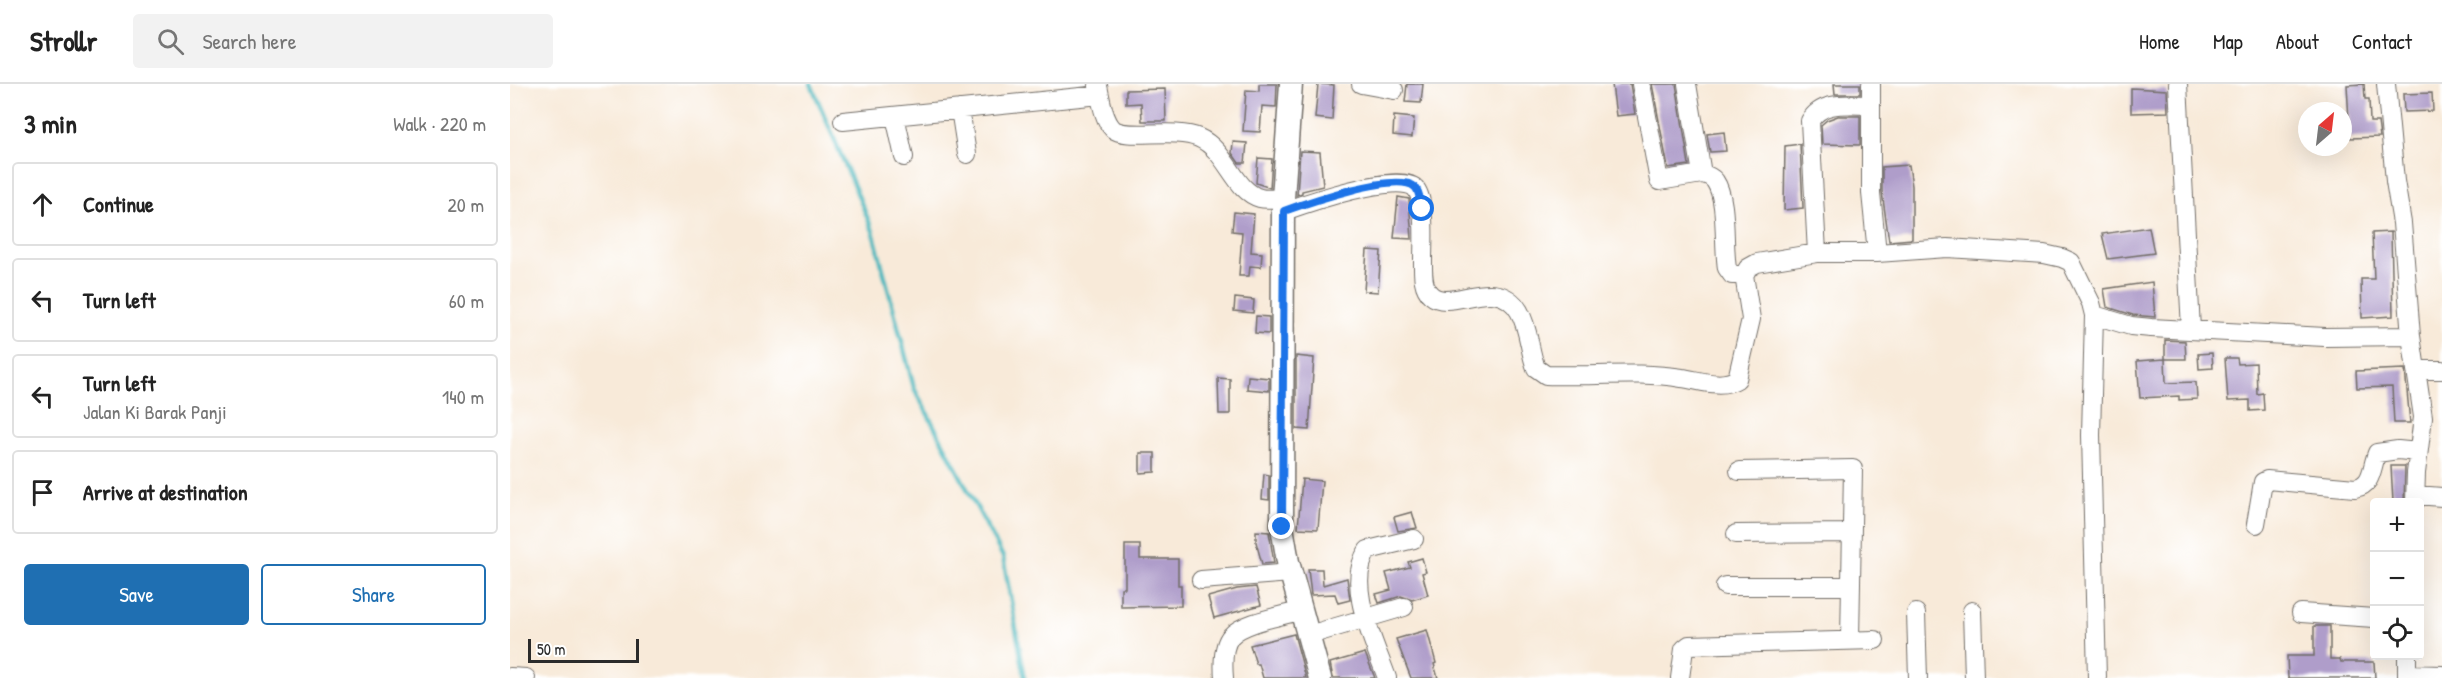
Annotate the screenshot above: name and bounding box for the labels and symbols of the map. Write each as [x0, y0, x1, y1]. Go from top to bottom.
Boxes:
north arrow [2298, 102, 2352, 156]
route start [1408, 195, 1434, 221]
route end [1268, 513, 1294, 539]
scale bar [528, 636, 639, 664]

